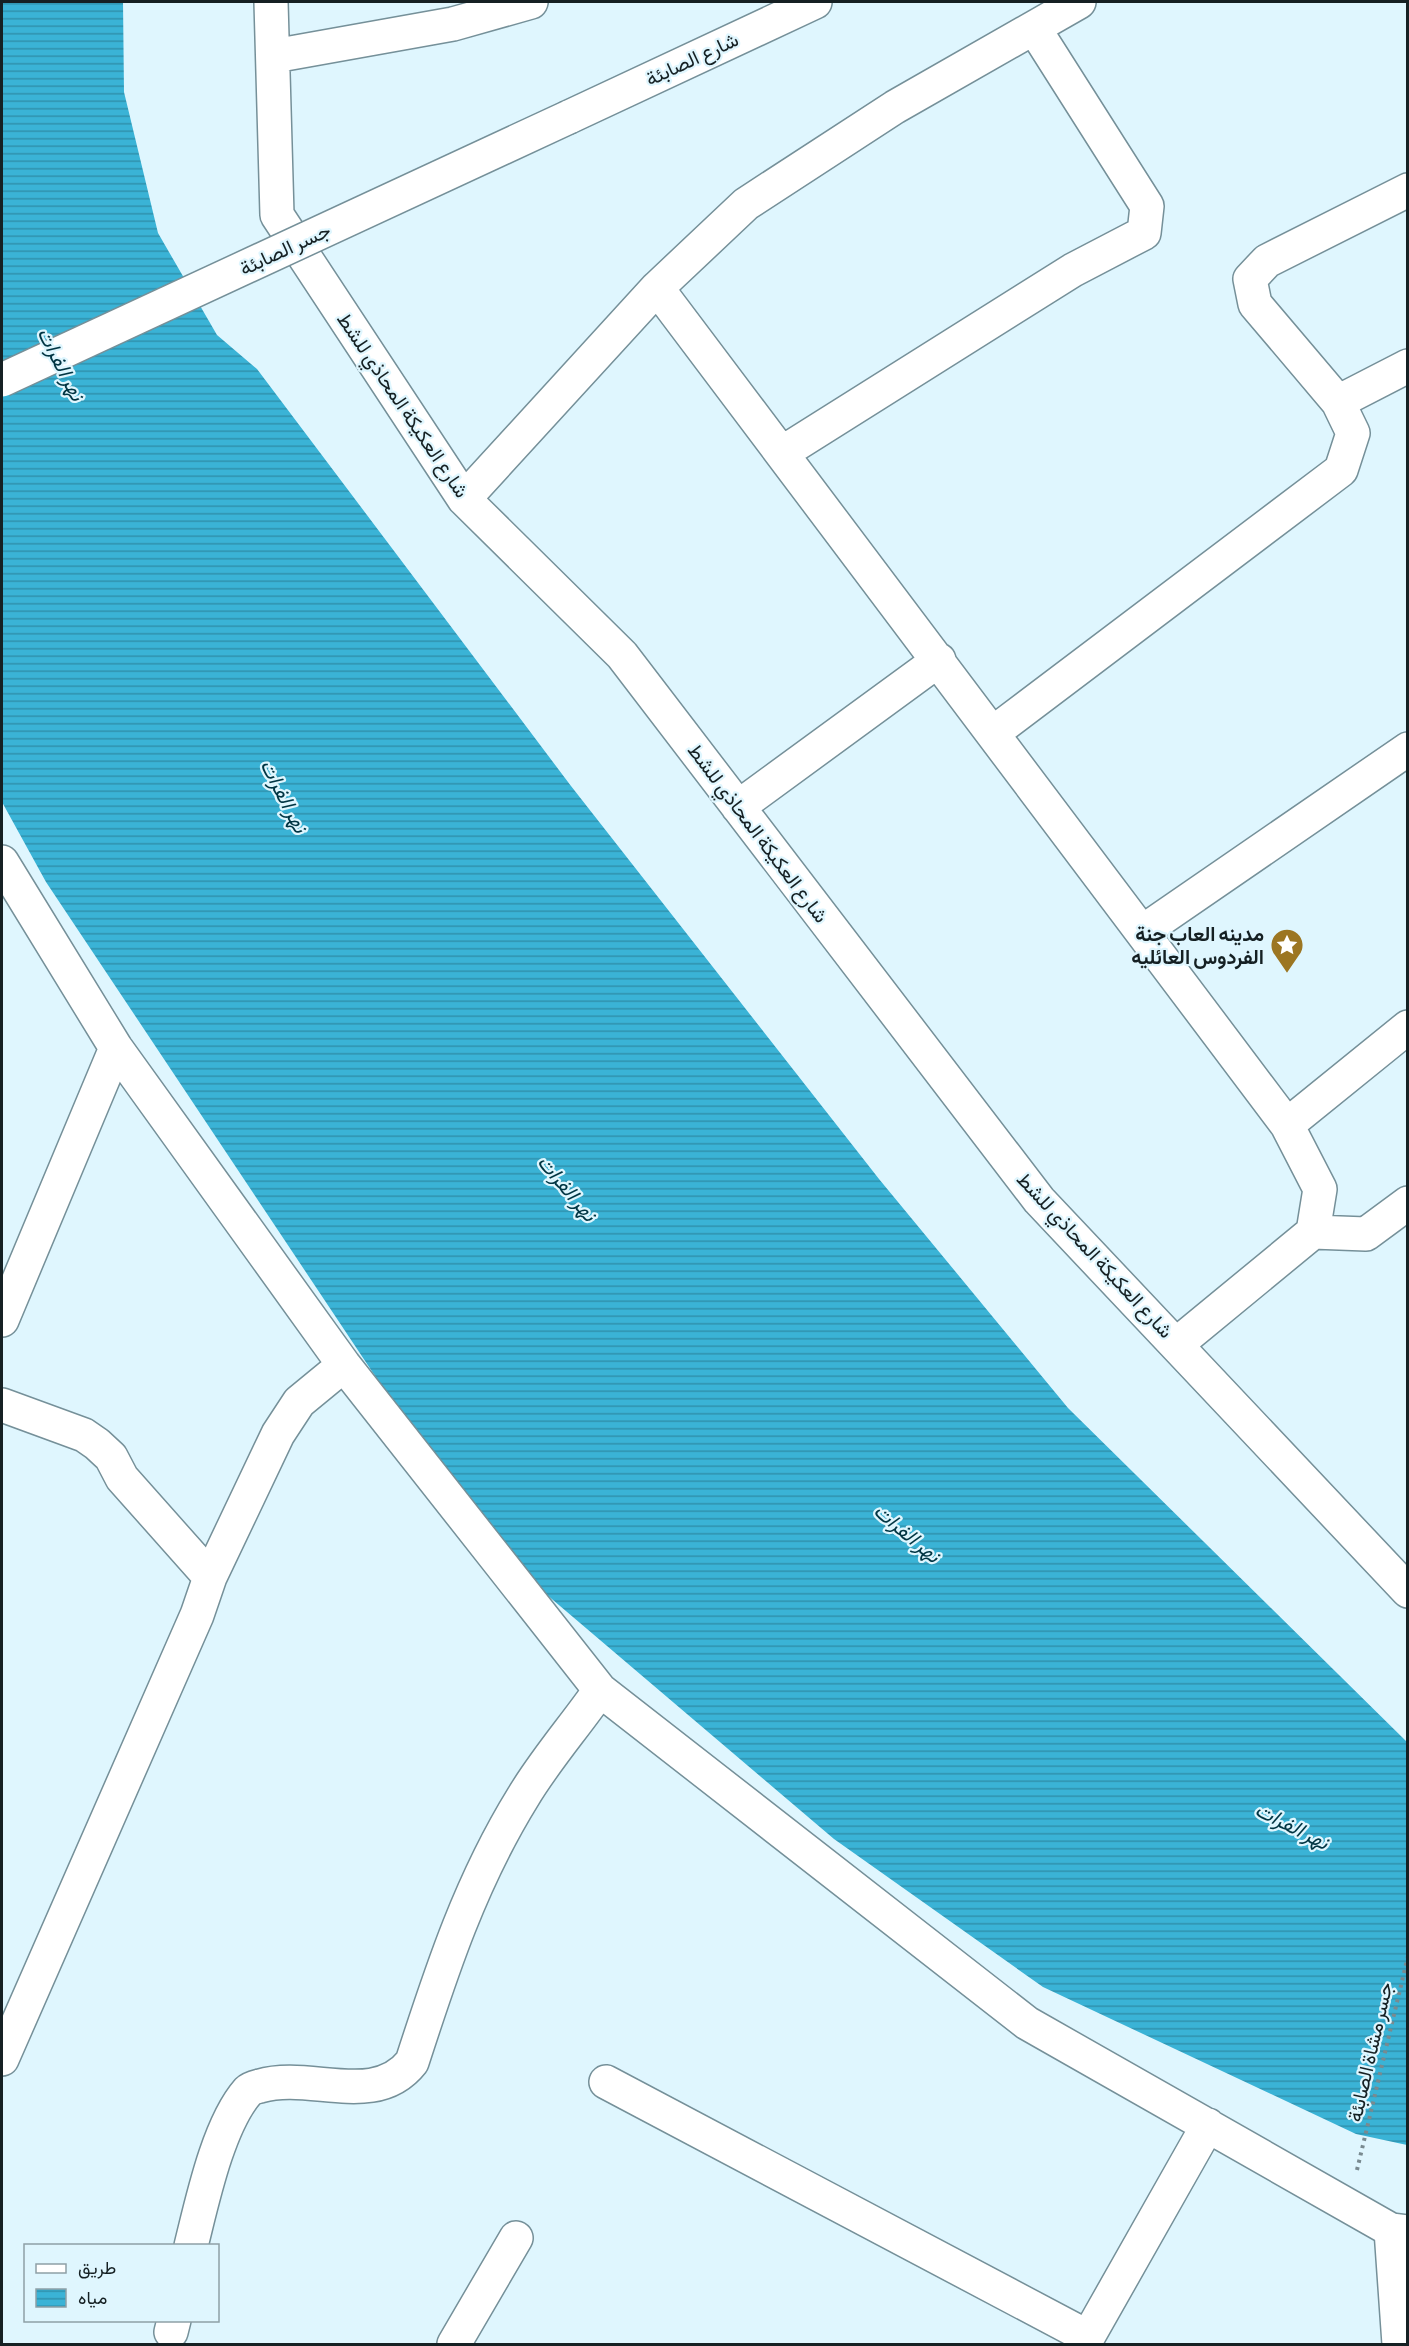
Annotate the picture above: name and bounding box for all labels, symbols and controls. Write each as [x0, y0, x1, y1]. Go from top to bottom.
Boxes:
street label: شارع الصابئة [642, 28, 743, 93]
street label: جسر الصابئة [236, 218, 335, 281]
street label: شارع العكيكة المحاذي للشط [328, 308, 473, 505]
water label: نهر الفرات [31, 323, 90, 406]
street label: شارع العكيكة المحاذي للشط [679, 739, 832, 930]
water label: نهر الفرات [254, 755, 313, 838]
place label: مدينه العاب جنة الفردوس العائليه [1131, 923, 1264, 970]
place icon: مدينه العاب جنة الفردوس العائليه [1269, 927, 1305, 974]
water label: نهر الفرات [532, 1150, 602, 1227]
street label: شارع العكيكة المحاذي للشط [1008, 1168, 1178, 1346]
water label: نهر الفرات [868, 1498, 946, 1569]
water label: نهر الفرات [1251, 1797, 1334, 1856]
street label: جسر مشاة الصابئة [1343, 1980, 1399, 2124]
legend [24, 2244, 219, 2322]
text: طريق [78, 2258, 116, 2279]
text: مياه [78, 2288, 107, 2309]

